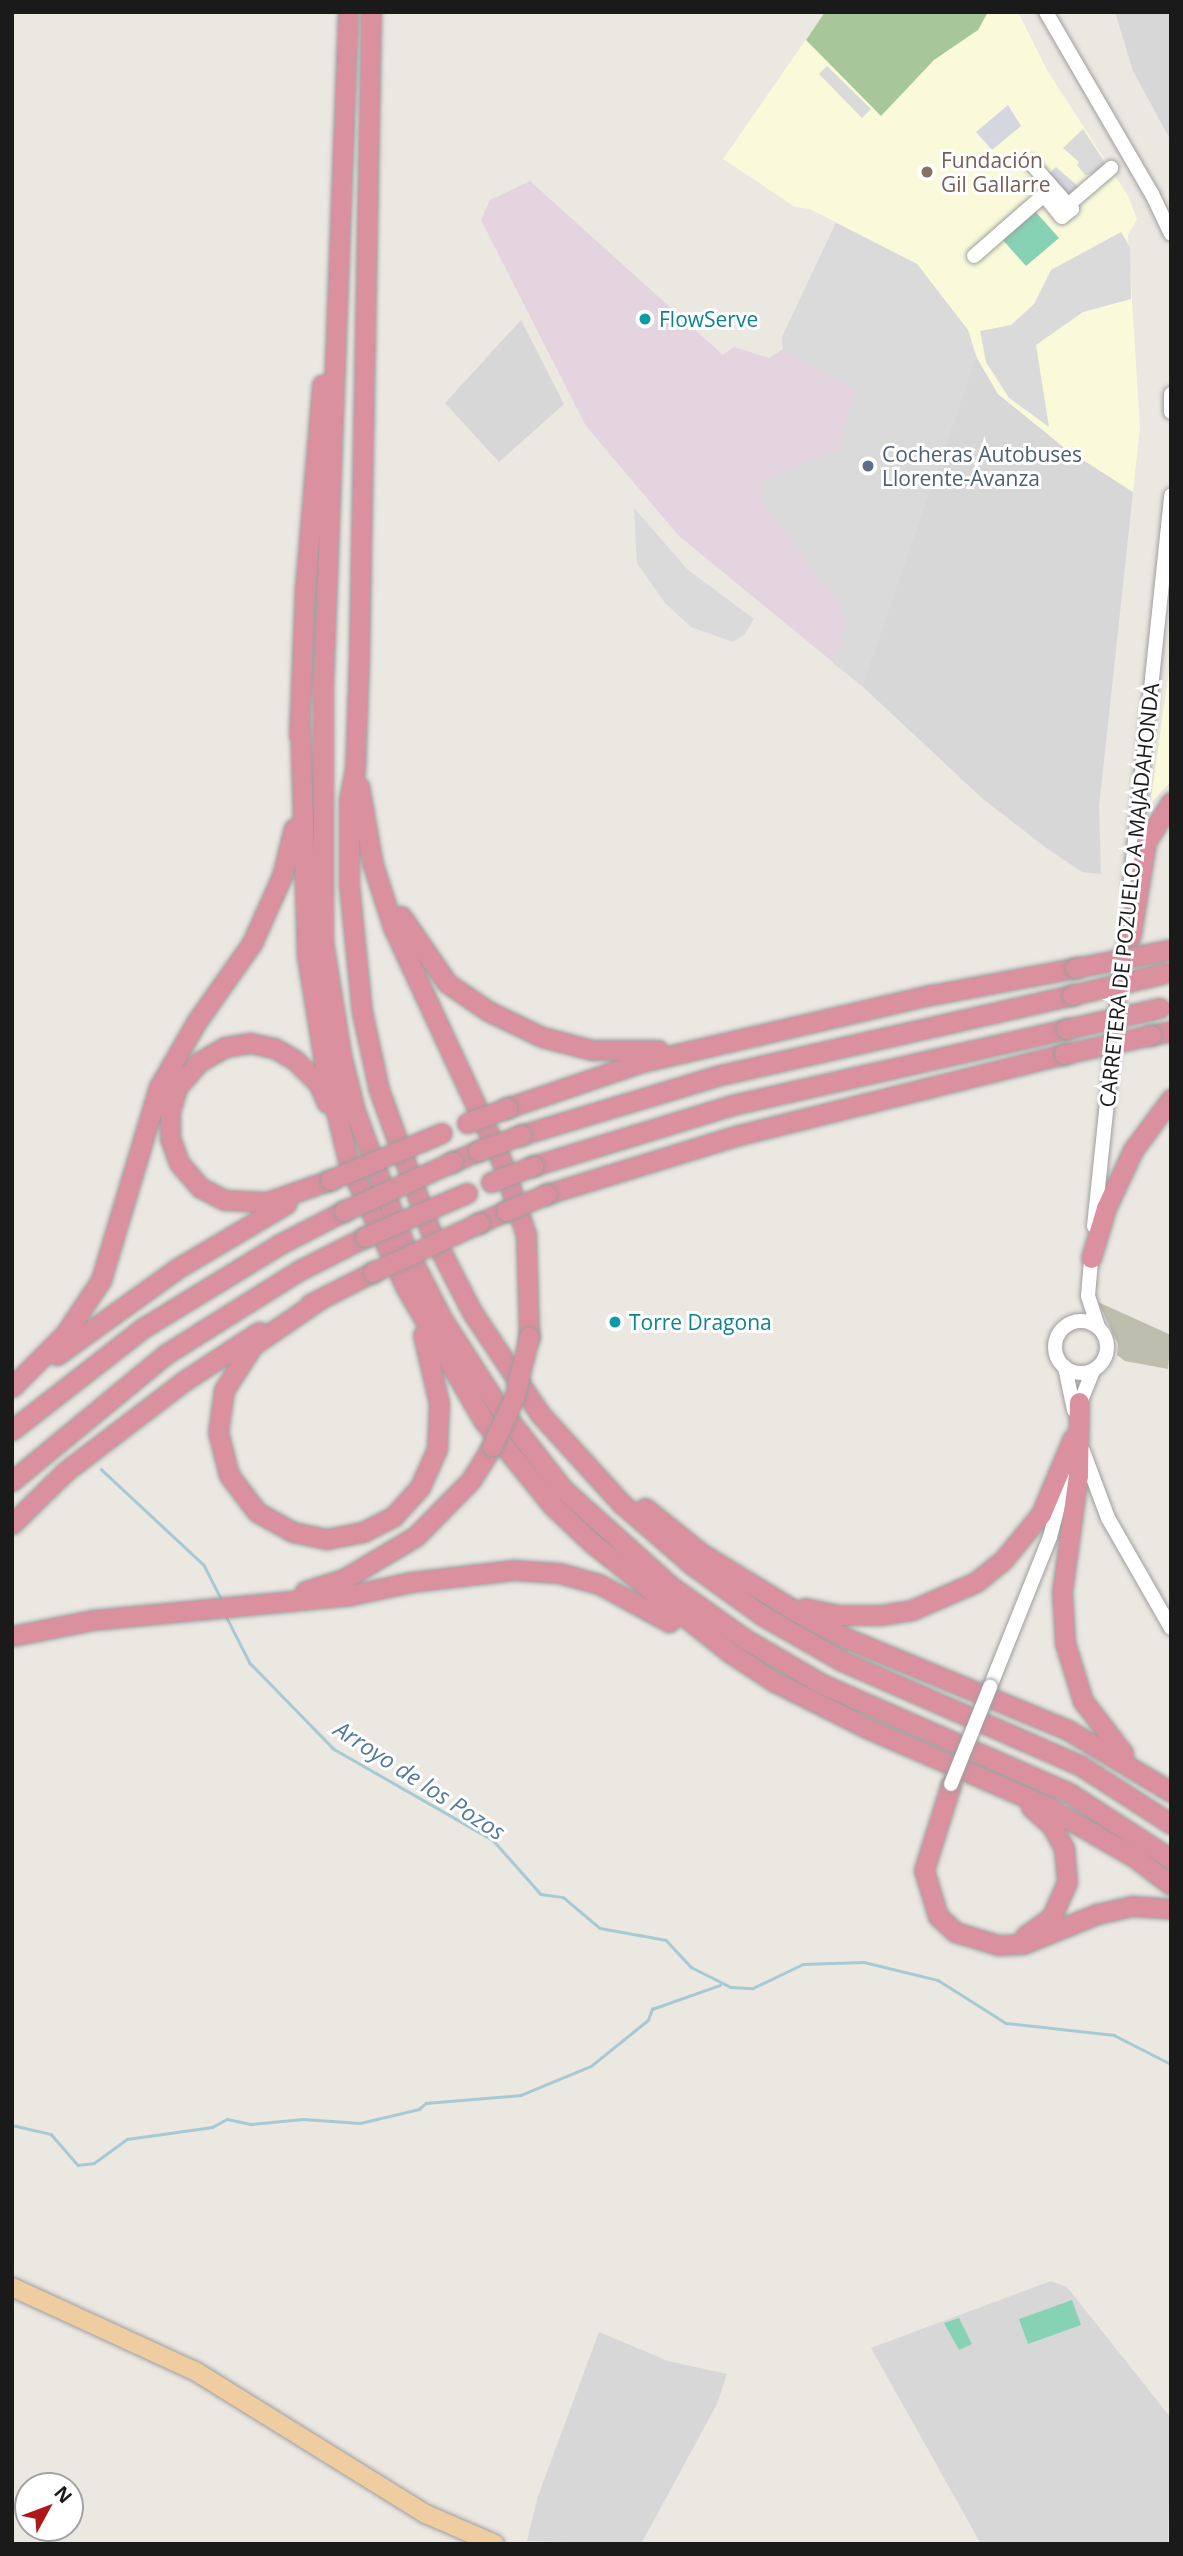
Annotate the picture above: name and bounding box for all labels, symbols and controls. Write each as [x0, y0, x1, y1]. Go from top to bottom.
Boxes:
place label: Fundación Gil Gallarre [941, 147, 1050, 197]
marker: Fundación Gil Gallarre [919, 164, 935, 180]
place label: FlowServe [659, 306, 758, 332]
marker: FlowServe [637, 311, 653, 327]
place label: Cocheras Autobuses Llorente-Avanza [882, 441, 1082, 491]
marker: Cocheras Autobuses Llorente-Avanza [860, 458, 876, 474]
street label: CARRETERA DE POZUELO A MAJADAHONDA [1094, 682, 1164, 1108]
place label: Torre Dragona [629, 1309, 772, 1335]
marker: Torre Dragona [607, 1314, 623, 1330]
water label: Arroyo de los Pozos [329, 1715, 511, 1845]
north arrow [14, 2472, 84, 2542]
text: N [48, 2480, 78, 2509]

